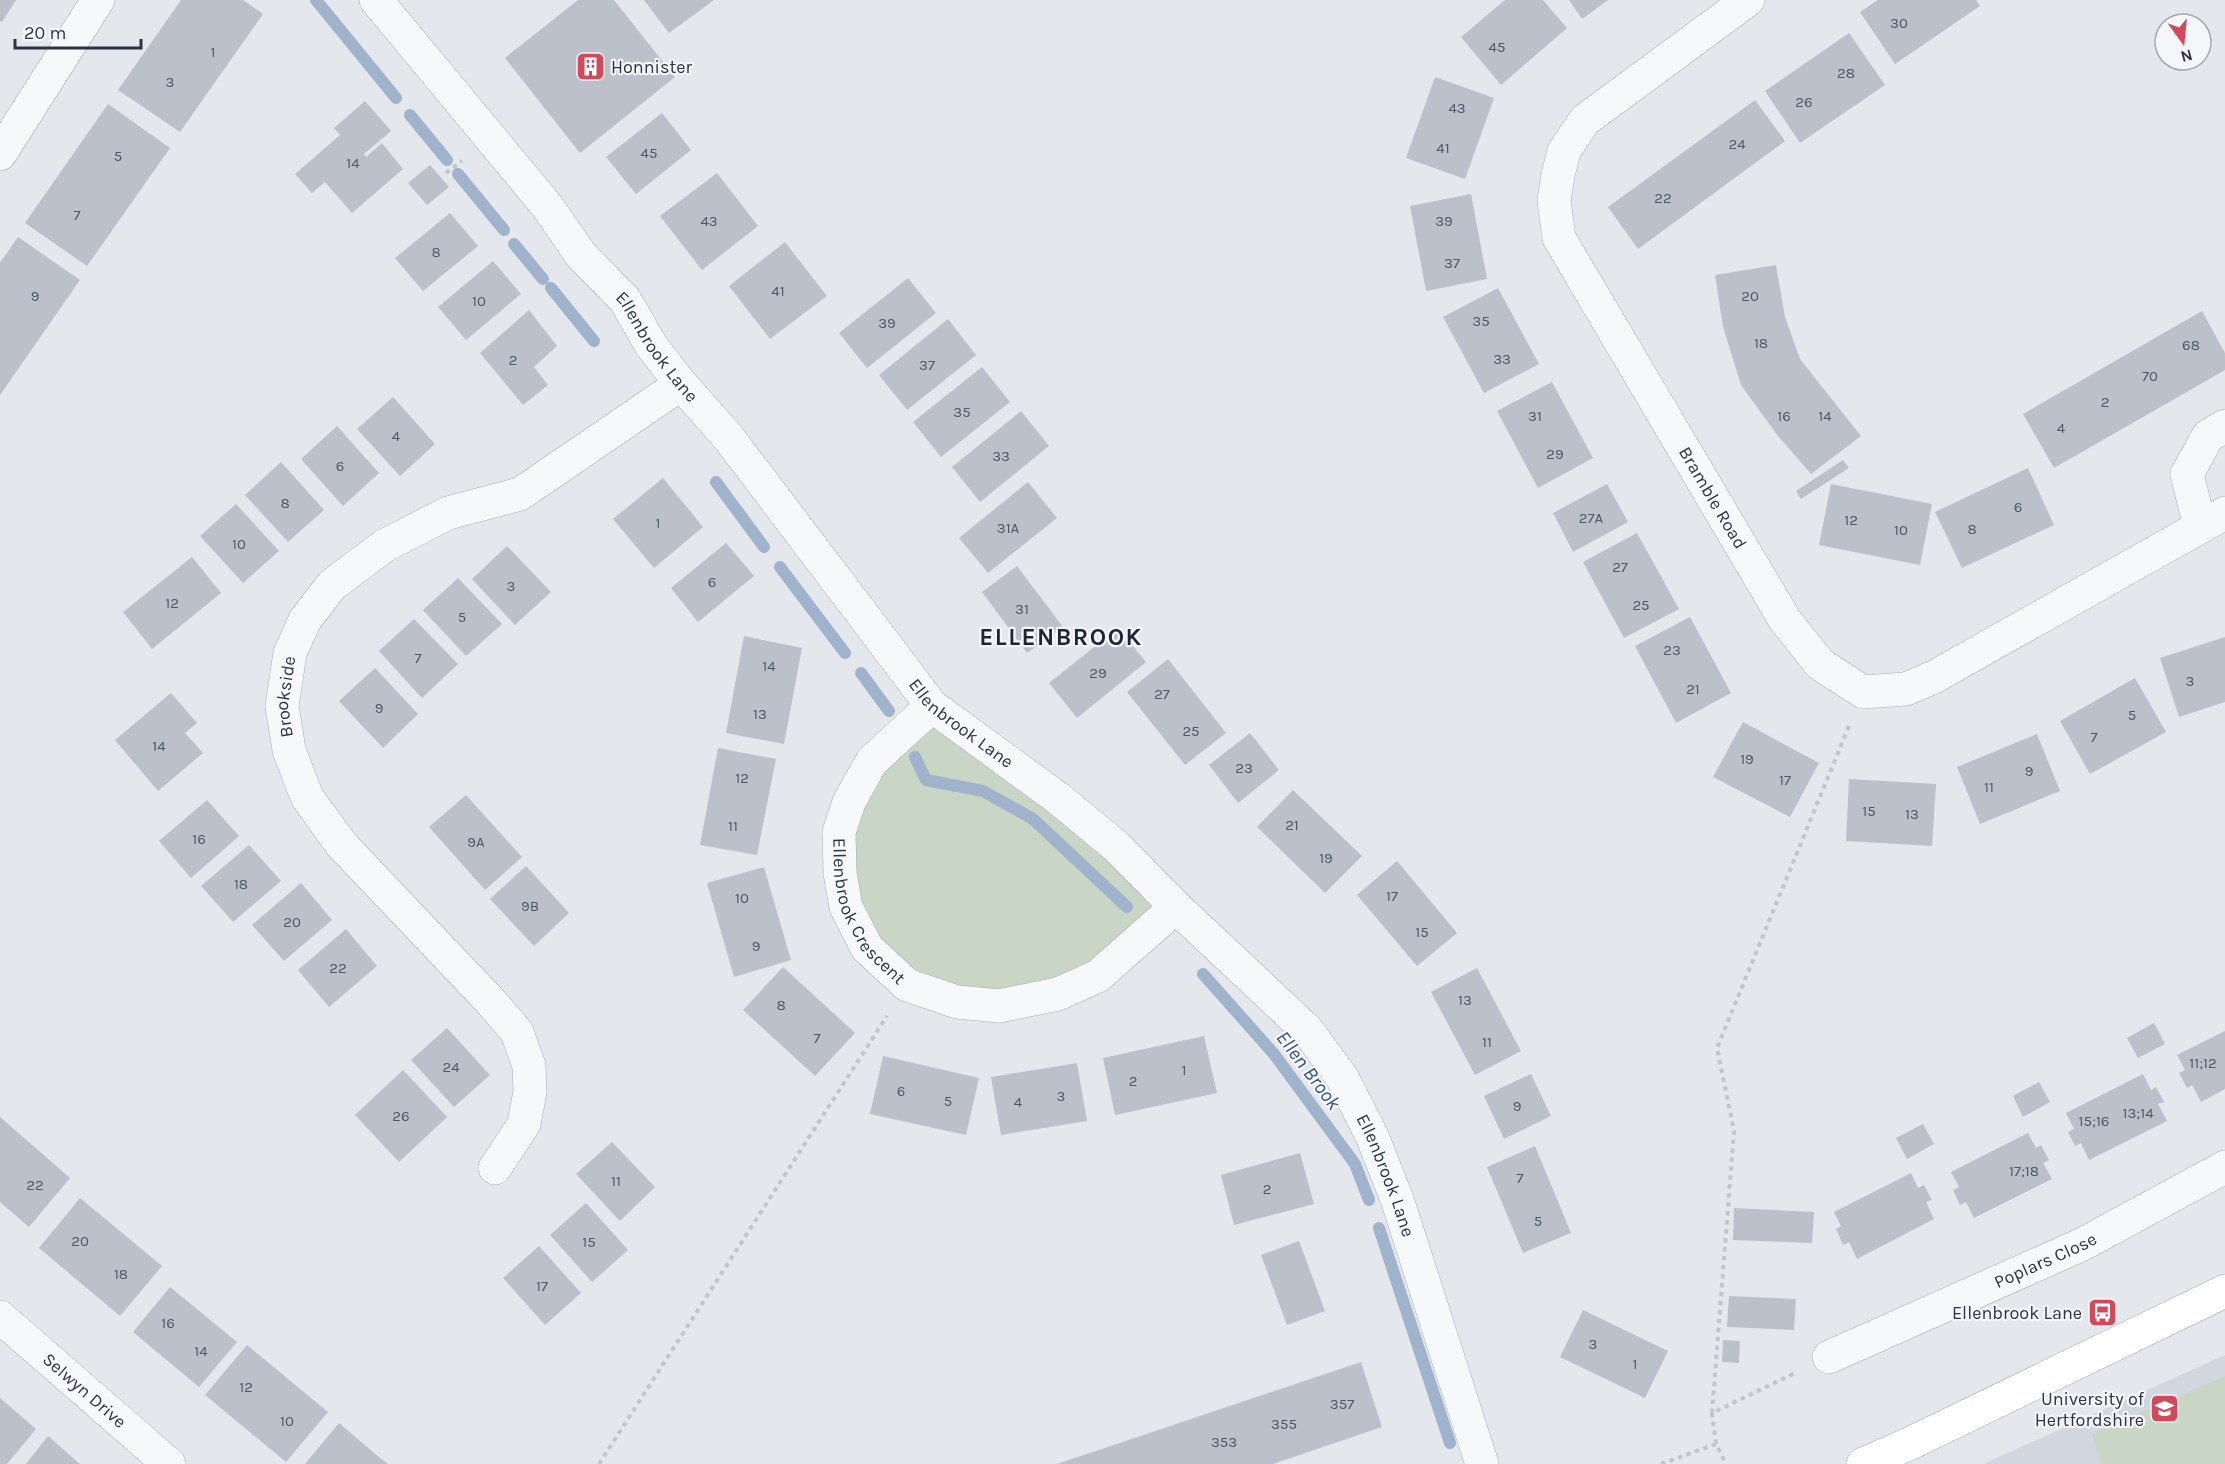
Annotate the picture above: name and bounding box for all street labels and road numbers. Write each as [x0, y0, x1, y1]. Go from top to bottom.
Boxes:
street label: Ellenbrook Lane [611, 286, 703, 407]
street label: Bramble Road [1674, 443, 1751, 553]
street label: Brookside [270, 655, 300, 739]
street label: Ellenbrook Lane [904, 674, 1018, 773]
street label: Ellenbrook Crescent [828, 838, 910, 989]
street label: Ellenbrook Lane [1352, 1110, 1419, 1240]
street label: Poplars Close [1991, 1228, 2101, 1293]
street label: Selwyn Drive [38, 1348, 131, 1433]

